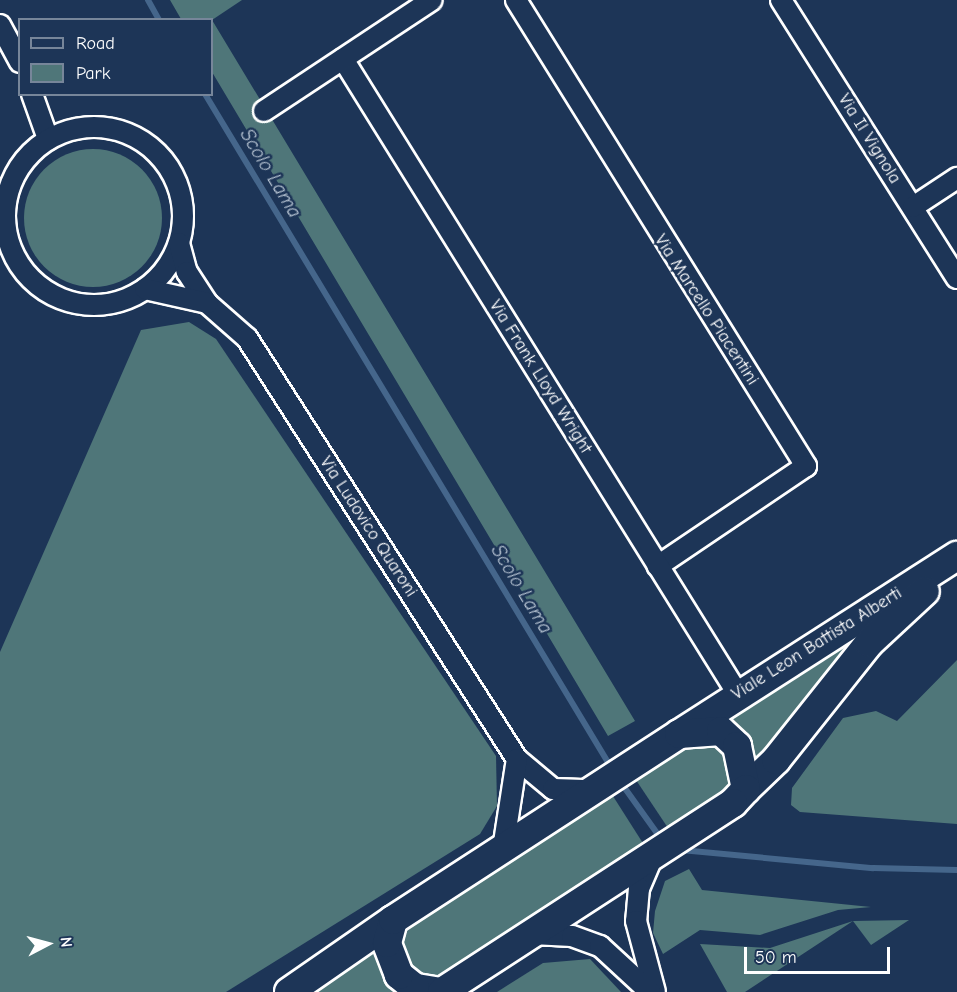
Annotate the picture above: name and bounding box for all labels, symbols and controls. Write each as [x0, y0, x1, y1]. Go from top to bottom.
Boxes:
legend [18, 18, 213, 96]
text: Road [76, 33, 115, 54]
text: Park [76, 63, 110, 84]
street label: Via Il Vignola [833, 90, 905, 188]
water label: Scolo Lama [235, 124, 307, 222]
street label: Via Marcello Piacentini [649, 231, 763, 389]
street label: Via Frank Lloyd Wright [484, 296, 596, 458]
street label: Via Ludovico Quaroni [314, 453, 422, 601]
water label: Scolo Lama [486, 540, 558, 638]
street label: Viale Leon Battista Alberti [728, 583, 906, 705]
north arrow [18, 914, 78, 974]
scale bar [747, 935, 892, 973]
text: N [56, 936, 75, 948]
text: 50 m [755, 947, 797, 968]

